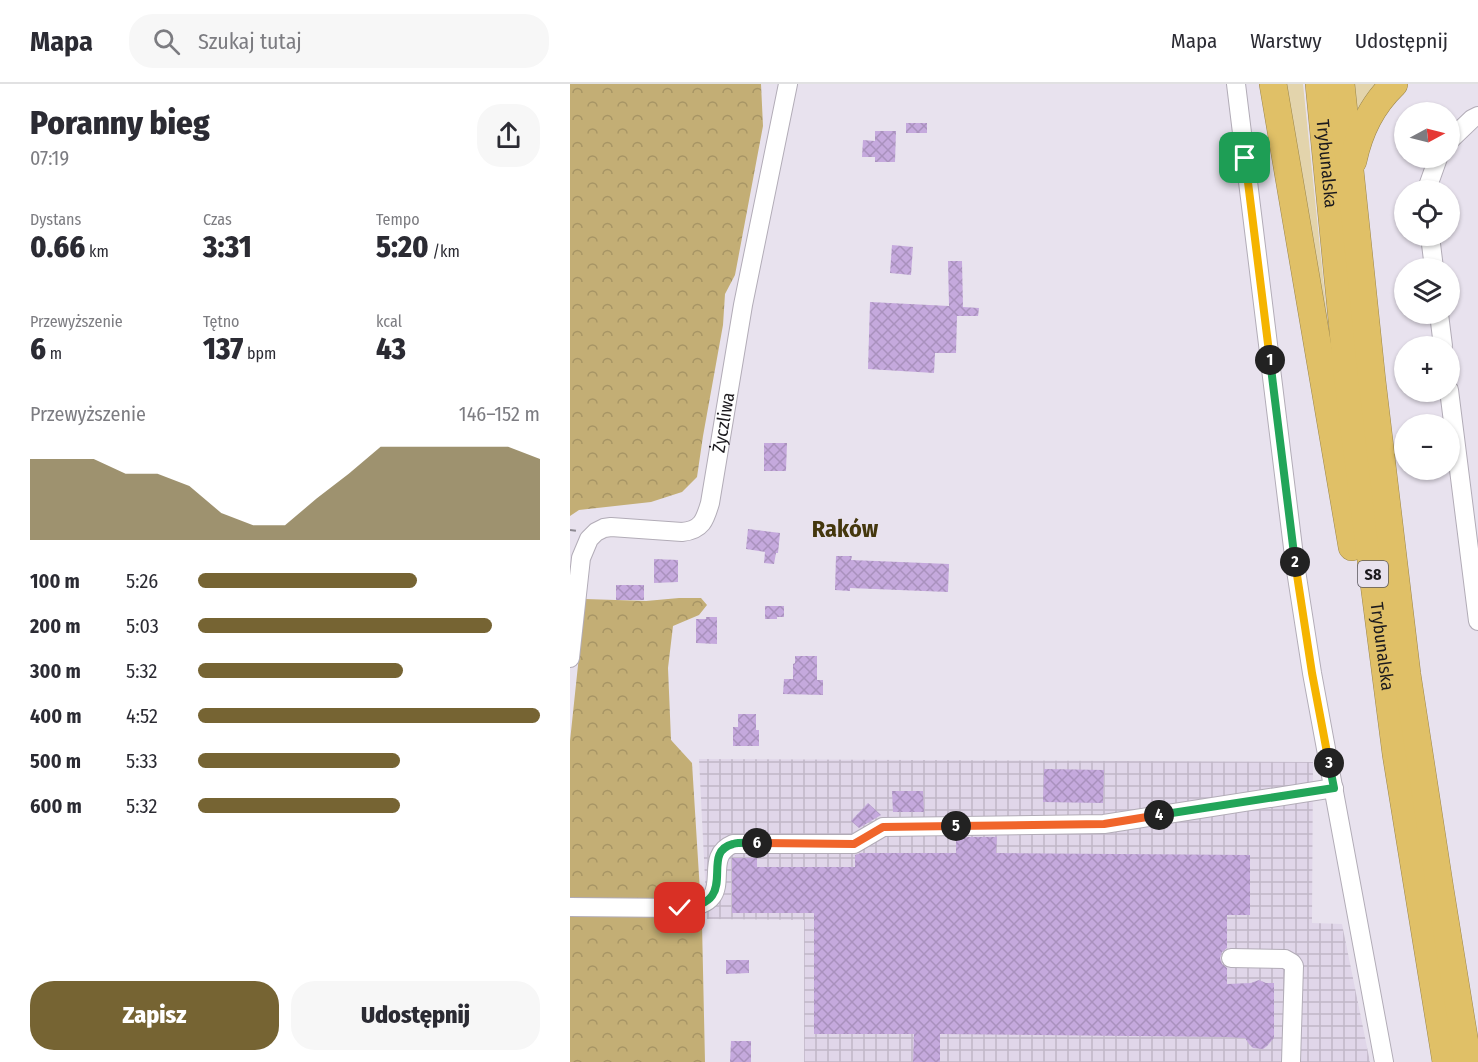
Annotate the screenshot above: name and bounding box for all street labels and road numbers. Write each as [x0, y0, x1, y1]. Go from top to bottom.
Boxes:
street label: Trybunalska [1312, 118, 1342, 209]
street label: Życzliwa [708, 391, 739, 454]
road number: S8 [1358, 561, 1388, 587]
street label: Trybunalska [1366, 601, 1399, 692]

